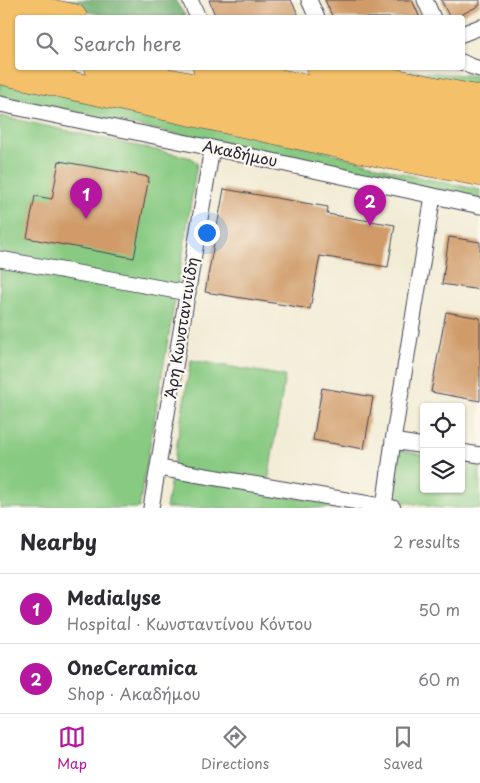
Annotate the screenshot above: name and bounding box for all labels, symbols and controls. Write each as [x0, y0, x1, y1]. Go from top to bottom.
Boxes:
search box [15, 15, 465, 70]
icon: search [33, 29, 61, 57]
text: Search here [73, 29, 182, 57]
street label: Ακαδήμου [201, 133, 280, 172]
pin: 1 [70, 178, 102, 219]
pin: 2 [354, 185, 386, 226]
your location [194, 220, 220, 246]
street label: Άρη Κωνσταντινίδη [158, 256, 203, 400]
map controls [420, 403, 465, 493]
button: locate [420, 403, 465, 448]
button: layers [420, 448, 465, 493]
text: Nearby [20, 525, 97, 557]
text: 2 results [393, 529, 460, 553]
text: Medialyse [67, 583, 161, 611]
text: 1 [32, 597, 40, 621]
text: 50 m [419, 597, 460, 621]
text: Hospital · Κωνσταντίνου Κόντου [67, 611, 313, 635]
text: OneCeramica [67, 653, 197, 681]
text: 2 [30, 667, 42, 691]
text: 60 m [418, 667, 460, 691]
text: Shop · Ακαδήμου [67, 681, 201, 705]
tab: Map [57, 723, 87, 774]
tab: Directions [201, 723, 269, 774]
tab: Saved [383, 723, 423, 774]

